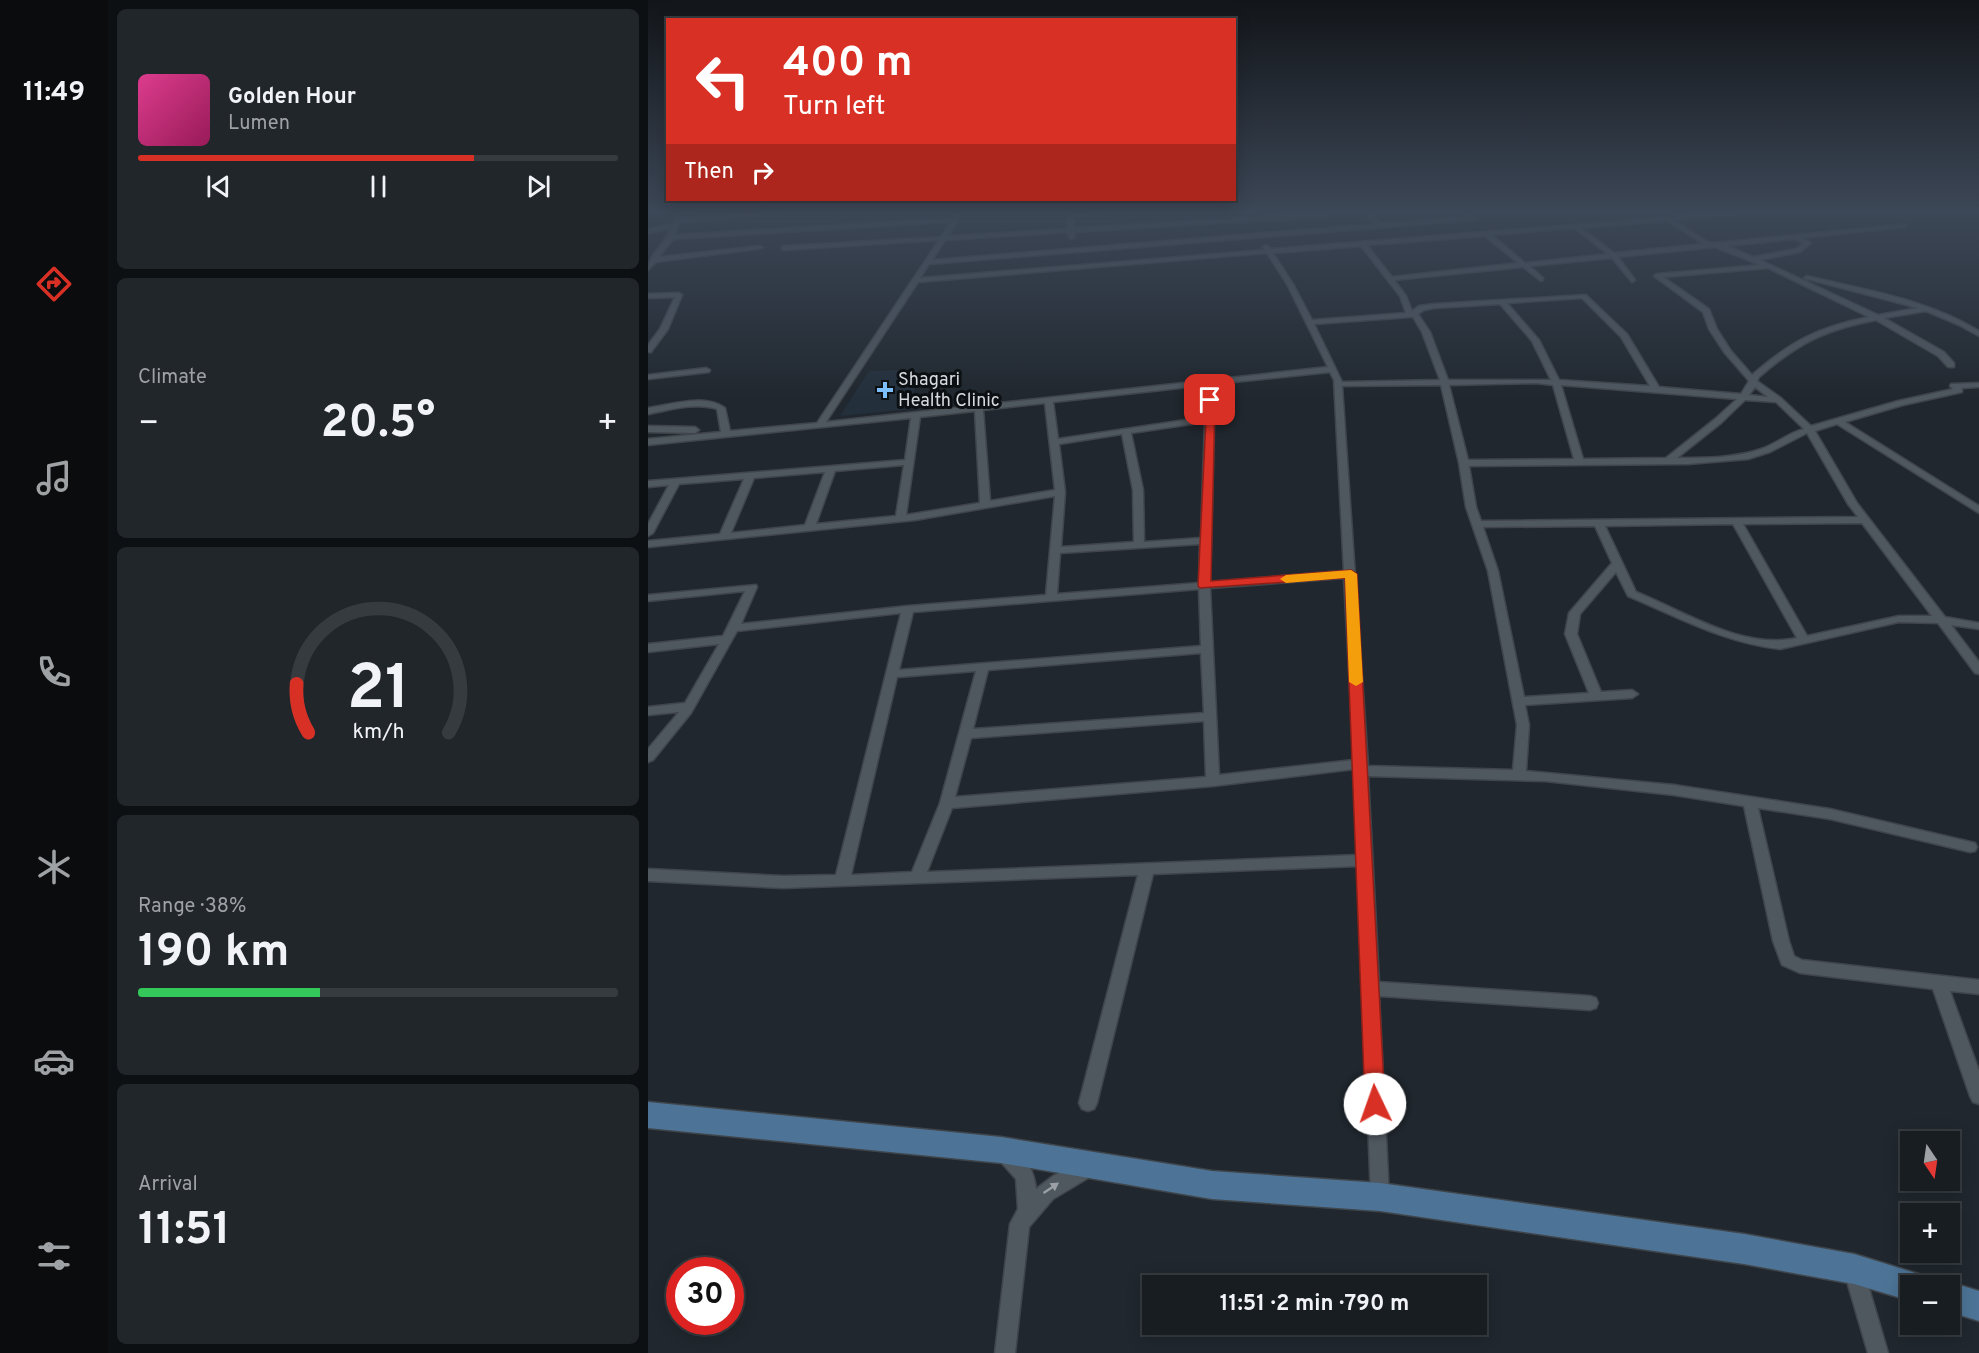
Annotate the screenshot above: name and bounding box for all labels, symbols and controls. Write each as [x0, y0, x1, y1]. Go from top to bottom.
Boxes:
text: 400 m [783, 38, 913, 91]
icon: left [684, 42, 762, 120]
text: 11:49 [23, 76, 85, 110]
text: Golden Hour [228, 84, 356, 111]
text: Turn left [783, 90, 885, 124]
text: Lumen [228, 111, 290, 137]
icon: right [746, 156, 779, 189]
text: Then [684, 159, 734, 186]
icon: previous [202, 170, 235, 203]
icon: pause [362, 170, 395, 203]
icon: next [522, 170, 555, 203]
icon: directions [33, 263, 75, 305]
text: Climate [138, 365, 207, 391]
place label: Shagari Health Clinic [898, 369, 1000, 413]
pin [1184, 374, 1235, 425]
marker: Shagari Health Clinic [876, 381, 894, 399]
icon: arrive [1193, 383, 1226, 416]
text: 20.5° [321, 396, 435, 453]
text: − [138, 404, 159, 446]
text: + [597, 404, 618, 446]
icon: music [33, 457, 75, 499]
icon: phone [33, 651, 75, 693]
text: 21 [346, 653, 410, 732]
text: km/h [352, 720, 404, 747]
icon: climate [33, 846, 75, 888]
text: Range · 38% [138, 894, 246, 920]
text: 190 km [138, 925, 289, 982]
icon: car [33, 1040, 75, 1082]
position arrow [1343, 1072, 1407, 1136]
north arrow [1900, 1131, 1960, 1191]
map controls [1900, 1131, 1960, 1335]
text: Arrival [138, 1172, 198, 1198]
one-way arrow [1042, 1182, 1058, 1194]
text: 11:51 [138, 1203, 230, 1260]
button: + [1900, 1203, 1960, 1263]
icon: filters [33, 1235, 75, 1277]
speed limit sign: 30 [666, 1257, 744, 1335]
button: − [1900, 1275, 1960, 1335]
text: 11:51 · 2 min · 790 m [1220, 1291, 1409, 1318]

